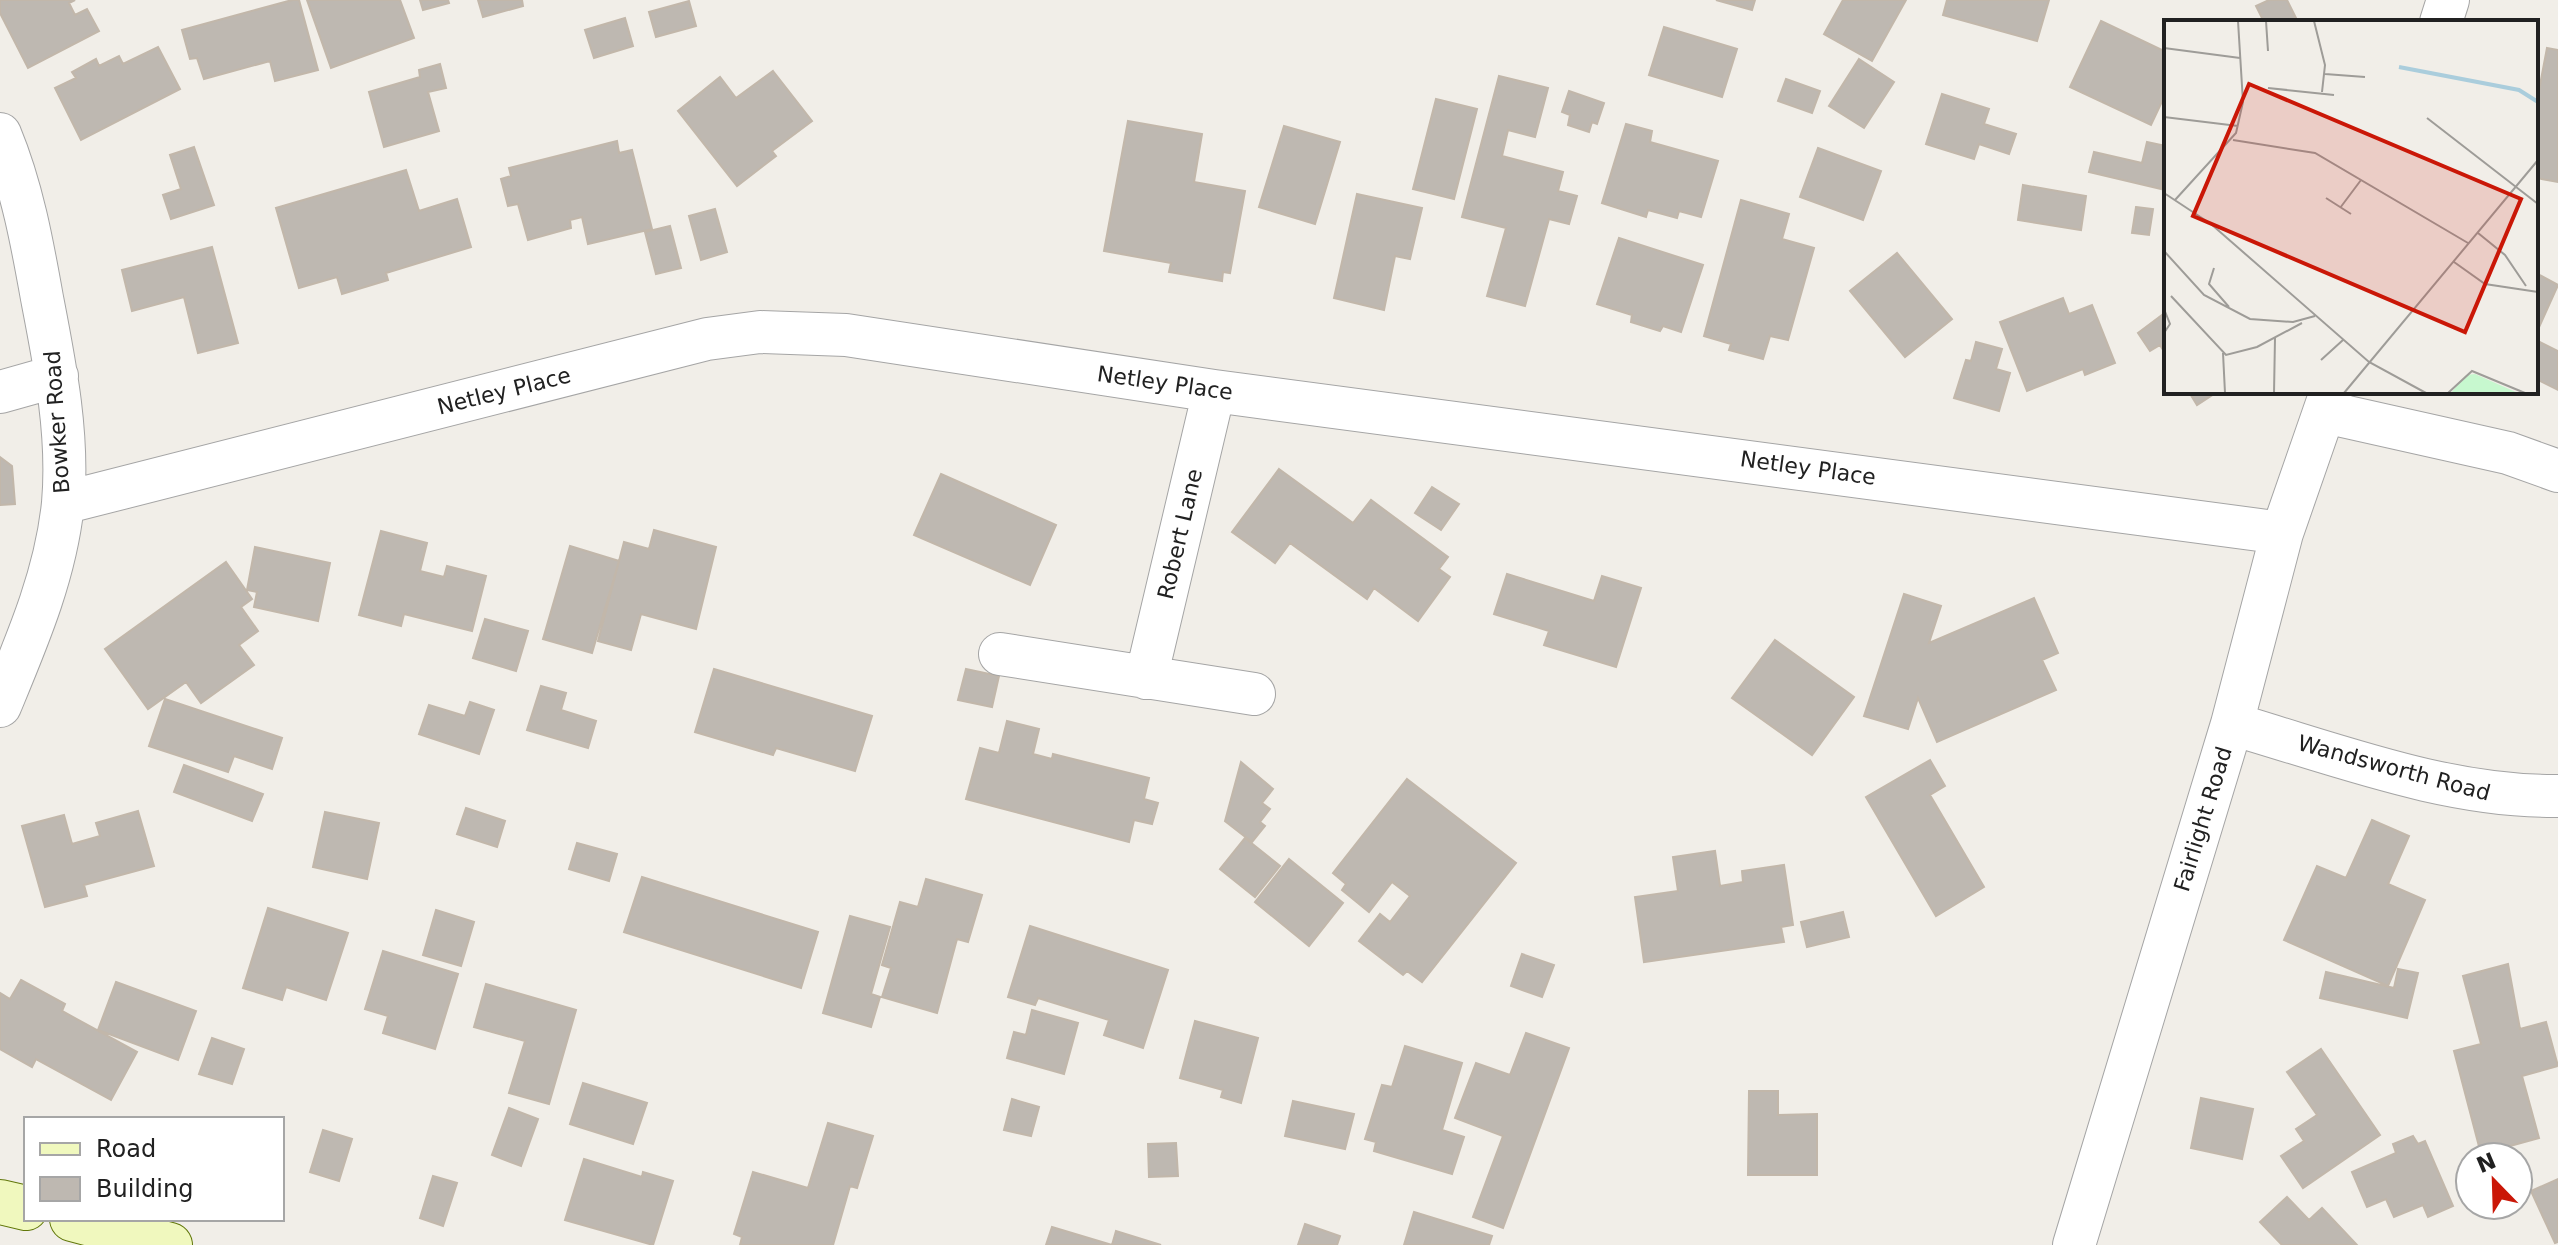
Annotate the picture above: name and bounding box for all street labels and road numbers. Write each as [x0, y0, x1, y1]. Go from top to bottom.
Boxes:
street label: Bowker Road [40, 350, 74, 494]
street label: Netley Place [1096, 361, 1234, 405]
street label: Netley Place [435, 362, 573, 420]
street label: Netley Place [1739, 446, 1877, 490]
street label: Robert Lane [1153, 466, 1207, 602]
street label: Wandsworth Road [2295, 730, 2493, 806]
street label: Fairlight Road [2169, 744, 2237, 894]

